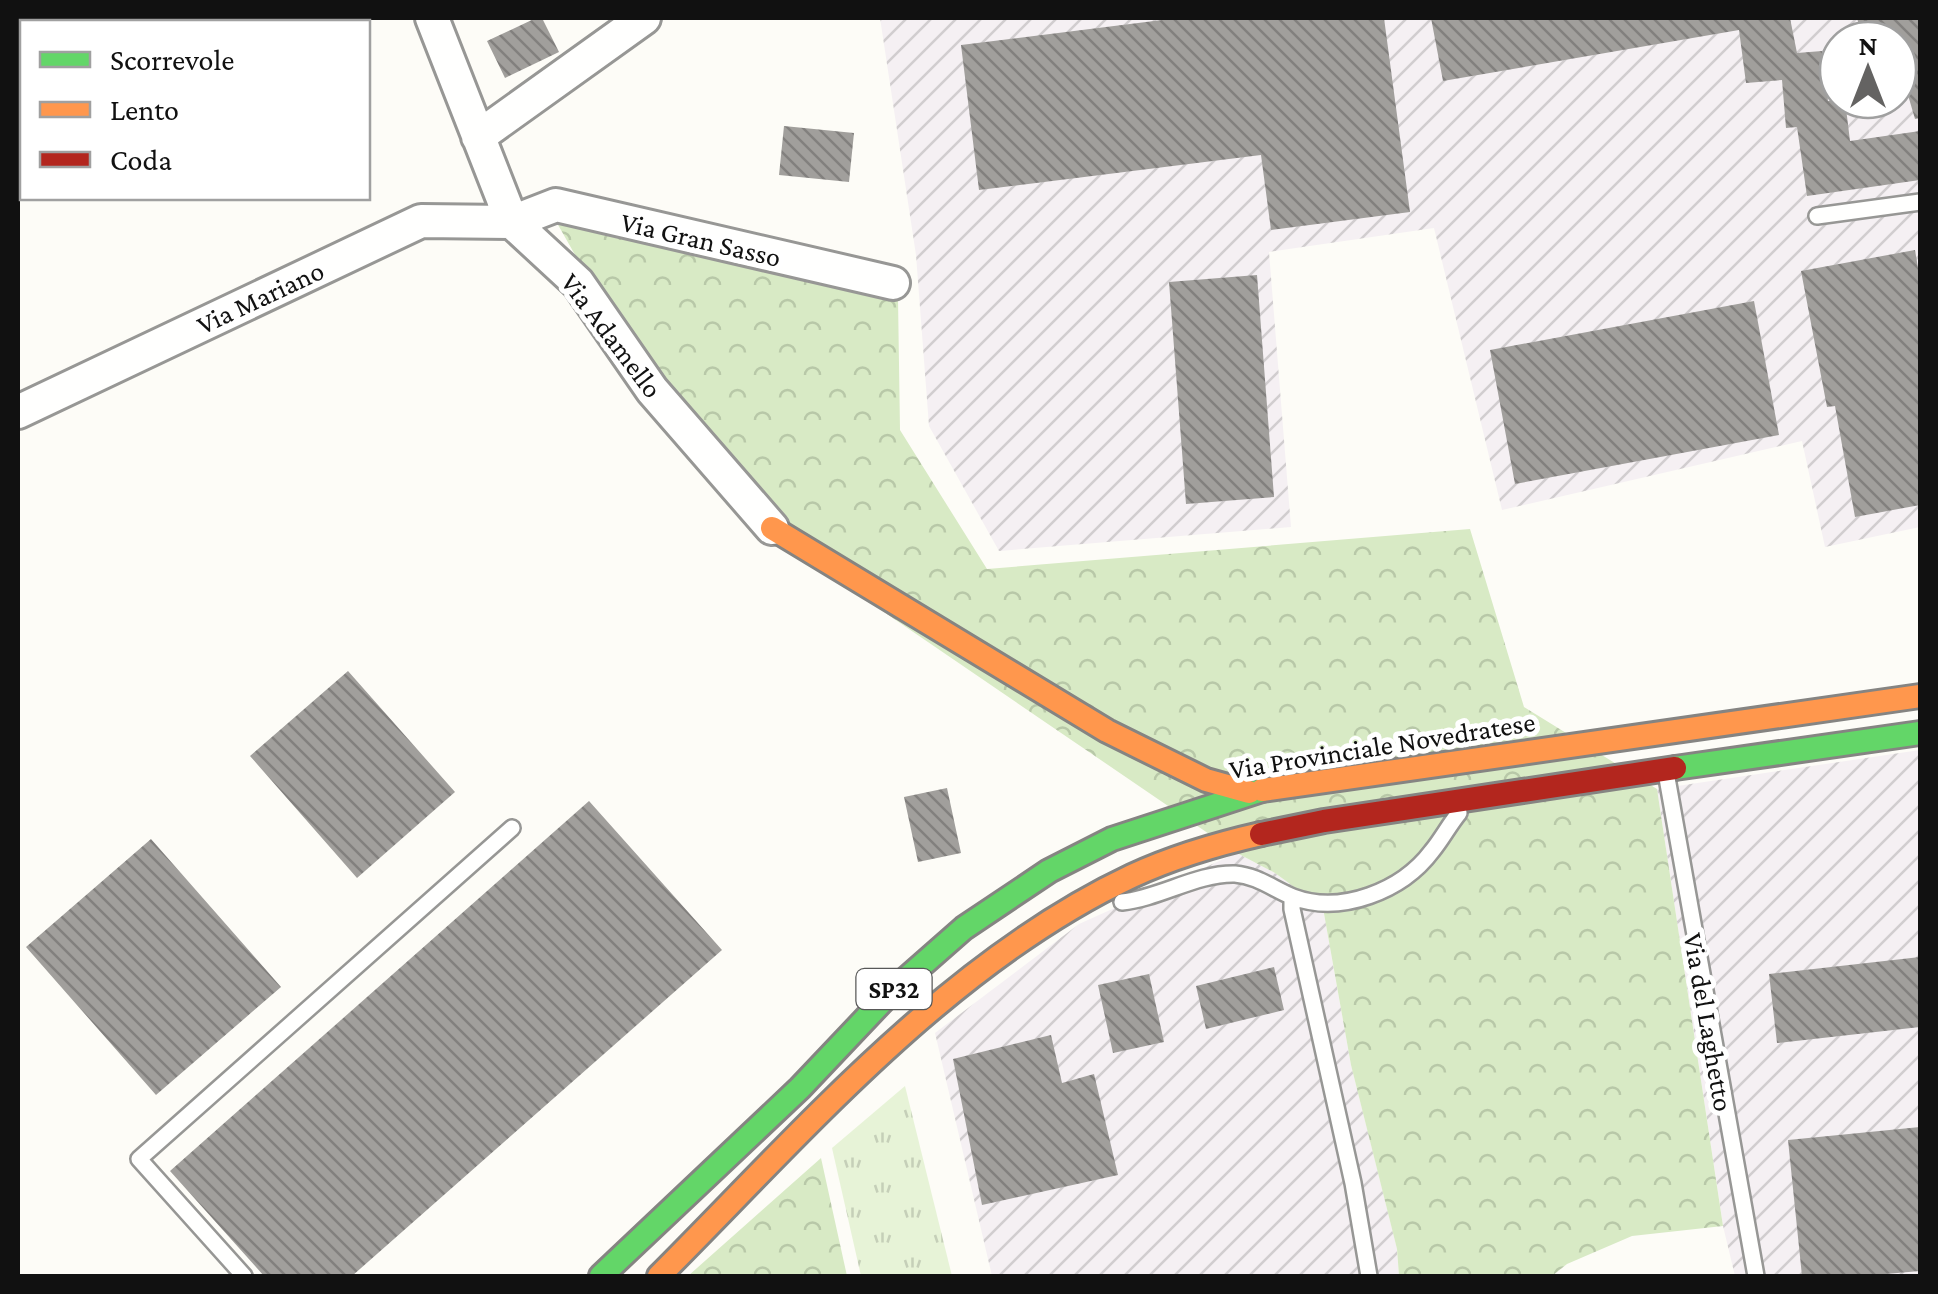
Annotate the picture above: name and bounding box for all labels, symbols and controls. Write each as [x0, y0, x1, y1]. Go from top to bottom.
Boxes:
legend [20, 20, 370, 200]
north arrow [1818, 20, 1918, 120]
text: N [1858, 30, 1878, 61]
text: Scorrevole [110, 43, 235, 76]
text: Lento [110, 93, 179, 126]
text: Coda [110, 143, 172, 176]
street label: Via Gran Sasso [618, 206, 784, 273]
street label: Via Mariano [192, 255, 329, 340]
street label: Via Adamello [555, 267, 669, 404]
street label: Via Provinciale Novedratese [1227, 706, 1537, 785]
street label: Via del Laghetto [1678, 930, 1739, 1114]
road number: SP32 [856, 969, 932, 1009]

